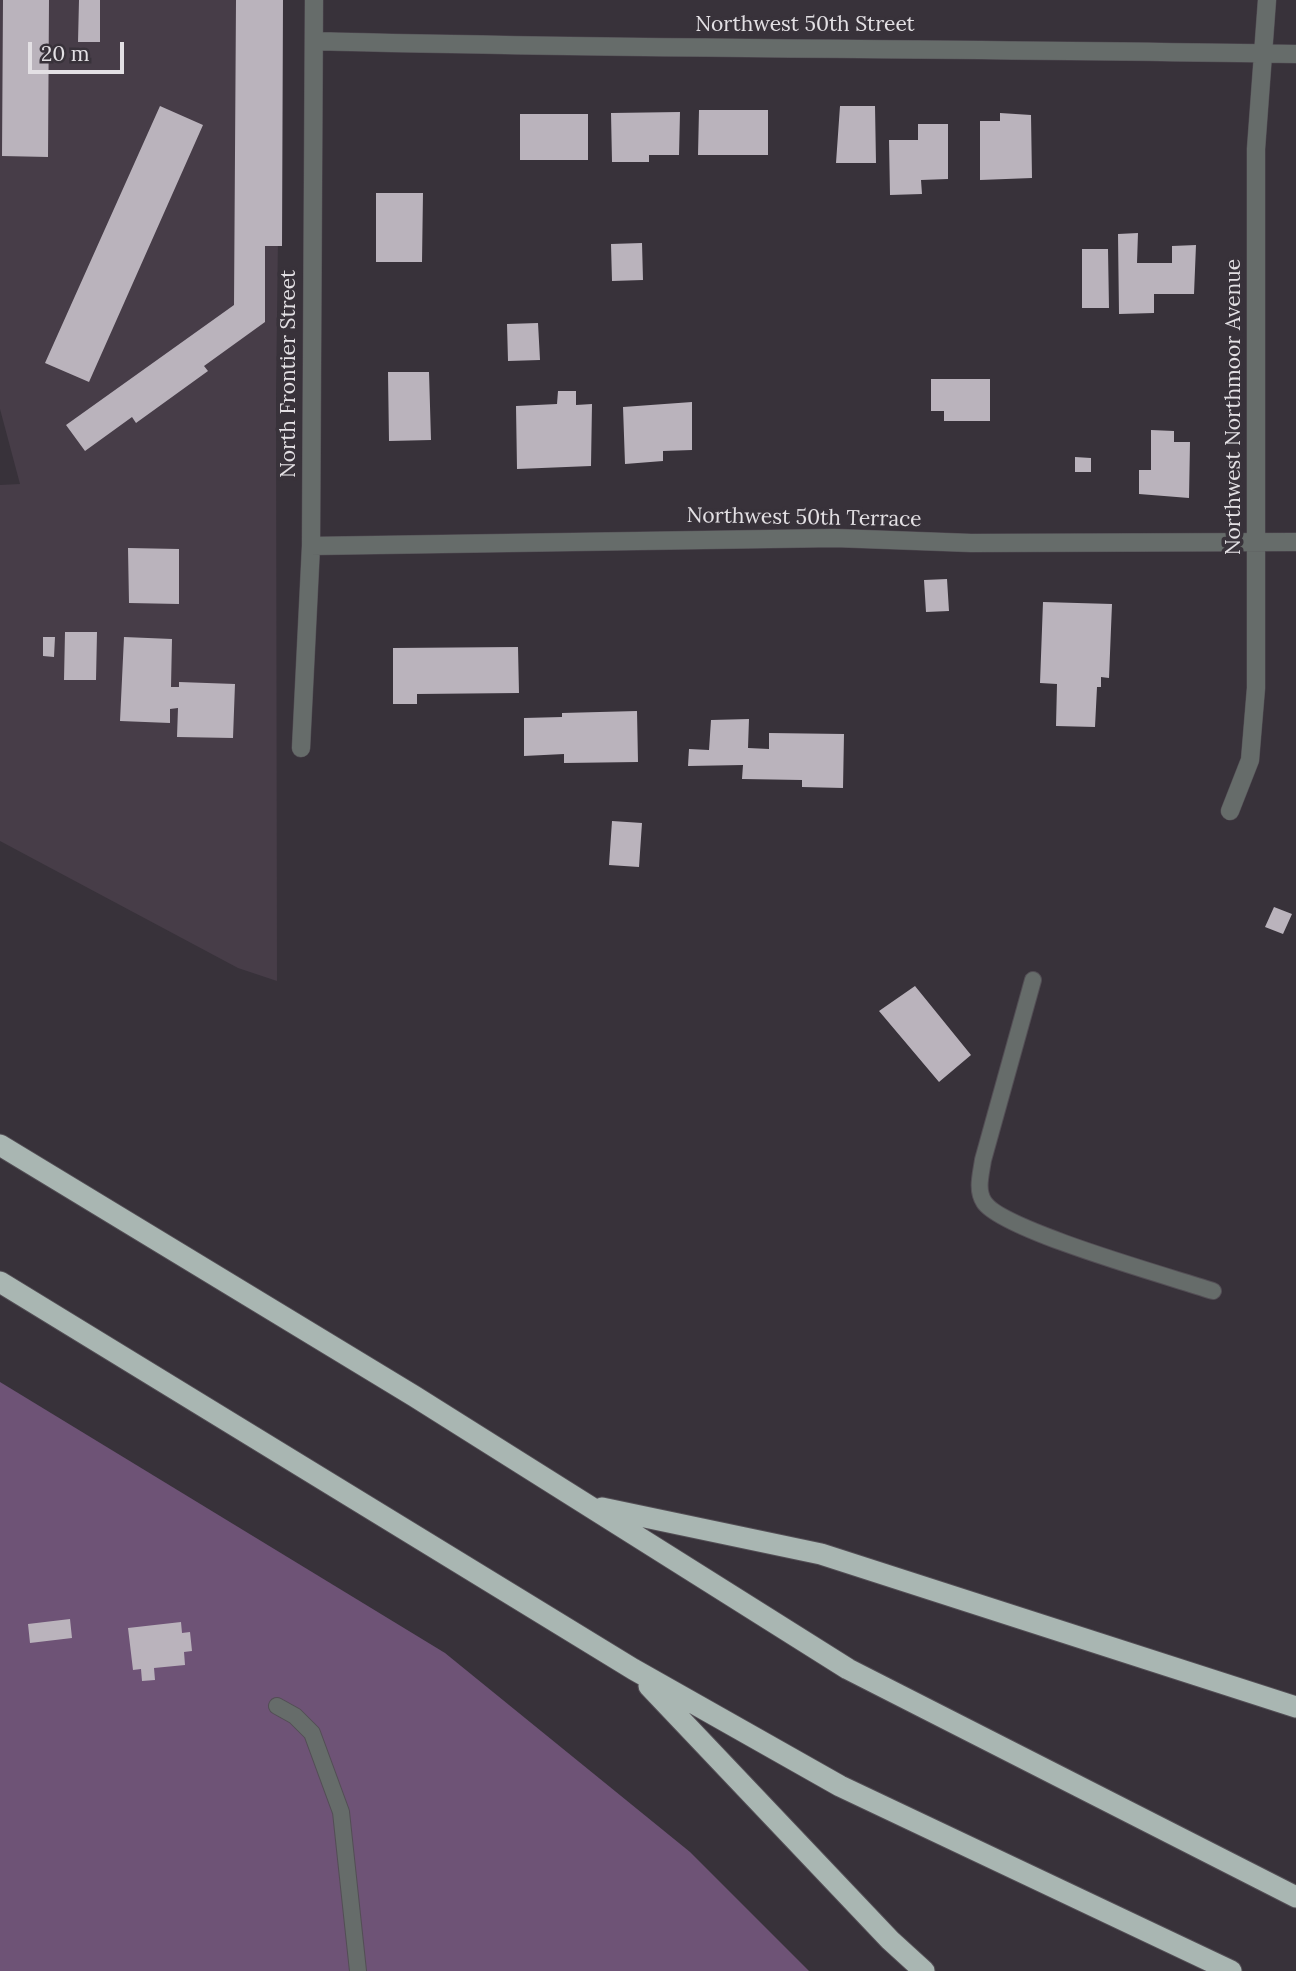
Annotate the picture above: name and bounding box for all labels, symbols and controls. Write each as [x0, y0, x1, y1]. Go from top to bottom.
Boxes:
street label: Northwest 50th Street [695, 12, 915, 38]
scale bar [32, 28, 128, 72]
text: 20 m [41, 40, 90, 67]
street label: Northwest Northmoor Avenue [1221, 259, 1247, 555]
street label: North Frontier Street [276, 270, 302, 478]
street label: Northwest 50th Terrace [686, 503, 922, 533]

